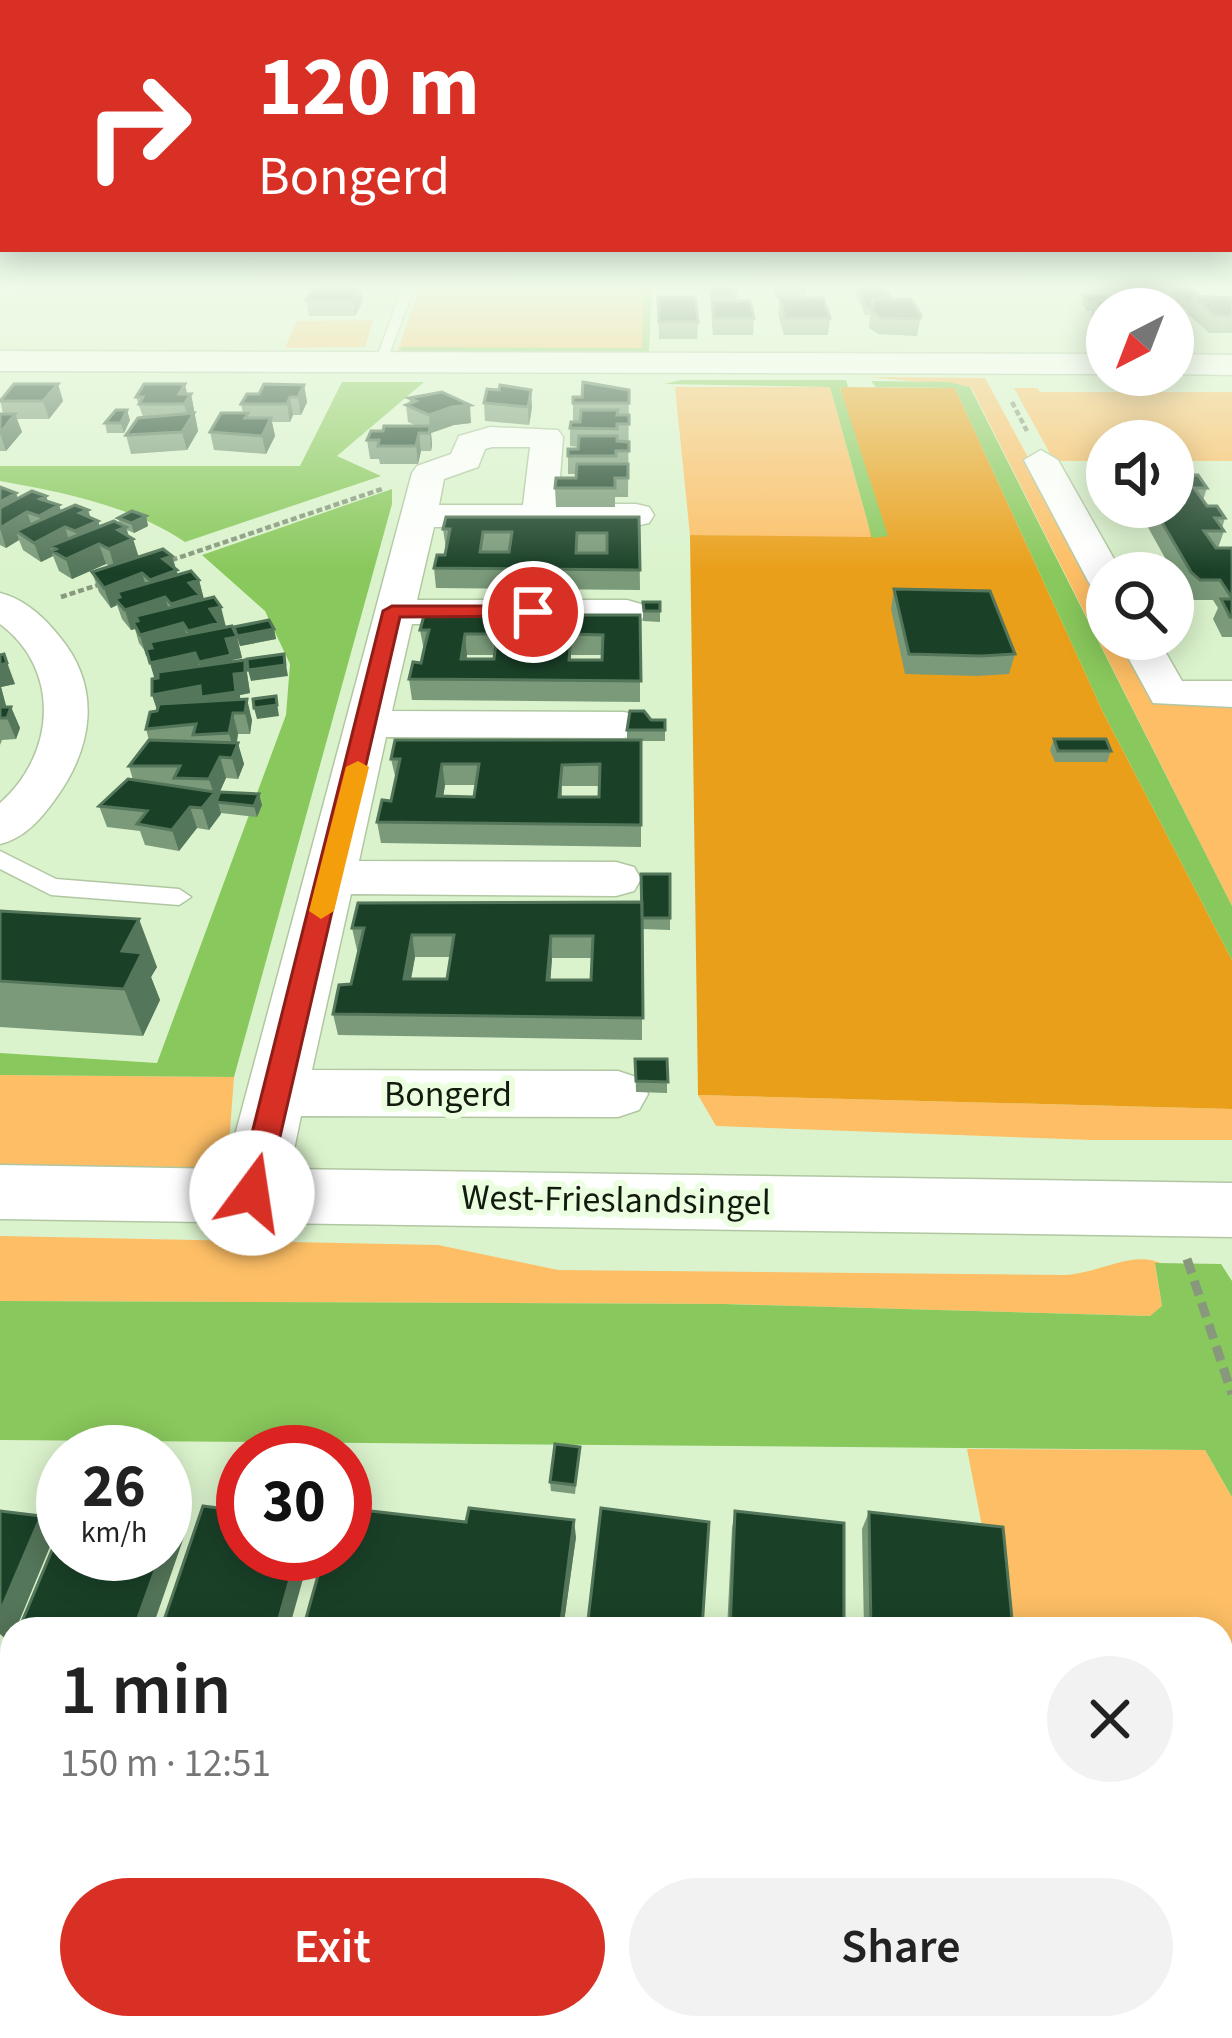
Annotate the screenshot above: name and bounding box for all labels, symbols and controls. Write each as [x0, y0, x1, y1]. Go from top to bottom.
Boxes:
text: 120 m [258, 28, 480, 148]
icon: right [60, 48, 216, 204]
text: Bongerd [258, 139, 450, 216]
north arrow [1086, 288, 1194, 396]
map controls [1086, 288, 1194, 660]
button: sound [1086, 420, 1194, 528]
button: search [1086, 552, 1194, 660]
pin [482, 561, 584, 663]
icon: arrive [500, 579, 566, 645]
street label: Bongerd [384, 1069, 512, 1120]
position arrow [189, 1130, 315, 1256]
street label: West-Frieslandsingel [461, 1172, 771, 1228]
speed limit sign: 30 [216, 1425, 372, 1581]
text: 26 [82, 1445, 146, 1530]
text: km/h [81, 1511, 147, 1554]
text: 1 min [60, 1639, 231, 1742]
button: close [1047, 1656, 1173, 1782]
text: 150 m · 12:51 [60, 1736, 271, 1792]
button: Exit [60, 1878, 605, 2016]
button: Share [629, 1878, 1173, 2016]

